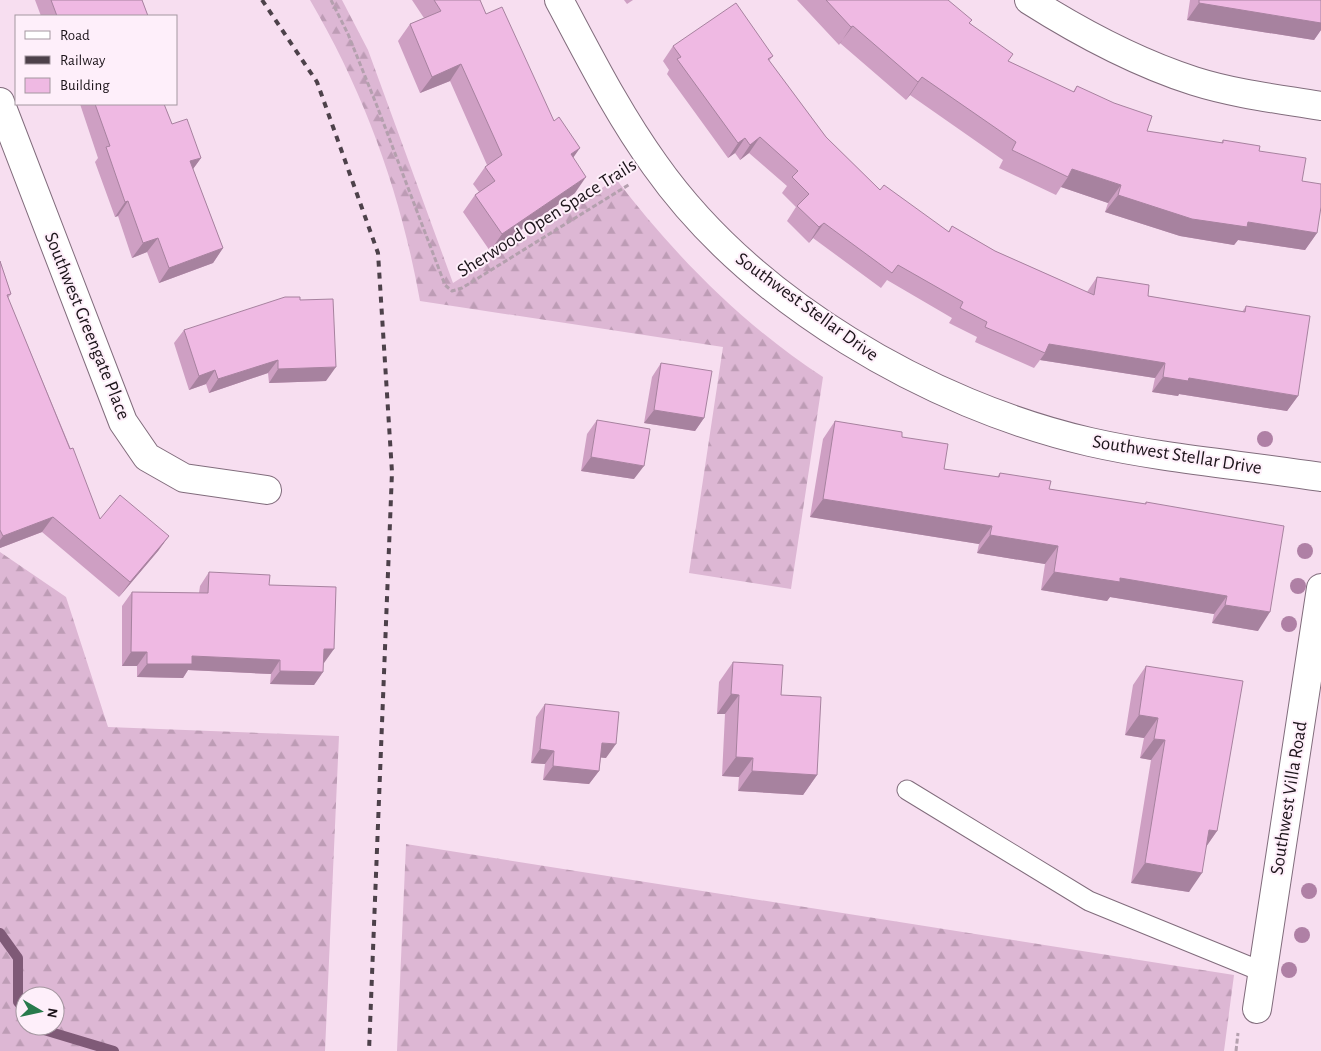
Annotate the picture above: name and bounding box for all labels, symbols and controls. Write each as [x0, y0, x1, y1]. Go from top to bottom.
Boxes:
legend [15, 15, 178, 105]
text: Road [60, 28, 90, 43]
text: Railway [60, 53, 106, 68]
text: Building [60, 78, 110, 93]
street label: Sherwood Open Space Trails [454, 155, 640, 281]
street label: Southwest Greengate Place [41, 230, 133, 422]
street label: Southwest Stellar Drive [732, 249, 882, 365]
street label: Southwest Stellar Drive [1091, 432, 1263, 478]
street label: Southwest Villa Road [1267, 720, 1311, 876]
north arrow [15, 986, 65, 1036]
text: N [44, 1007, 60, 1019]

